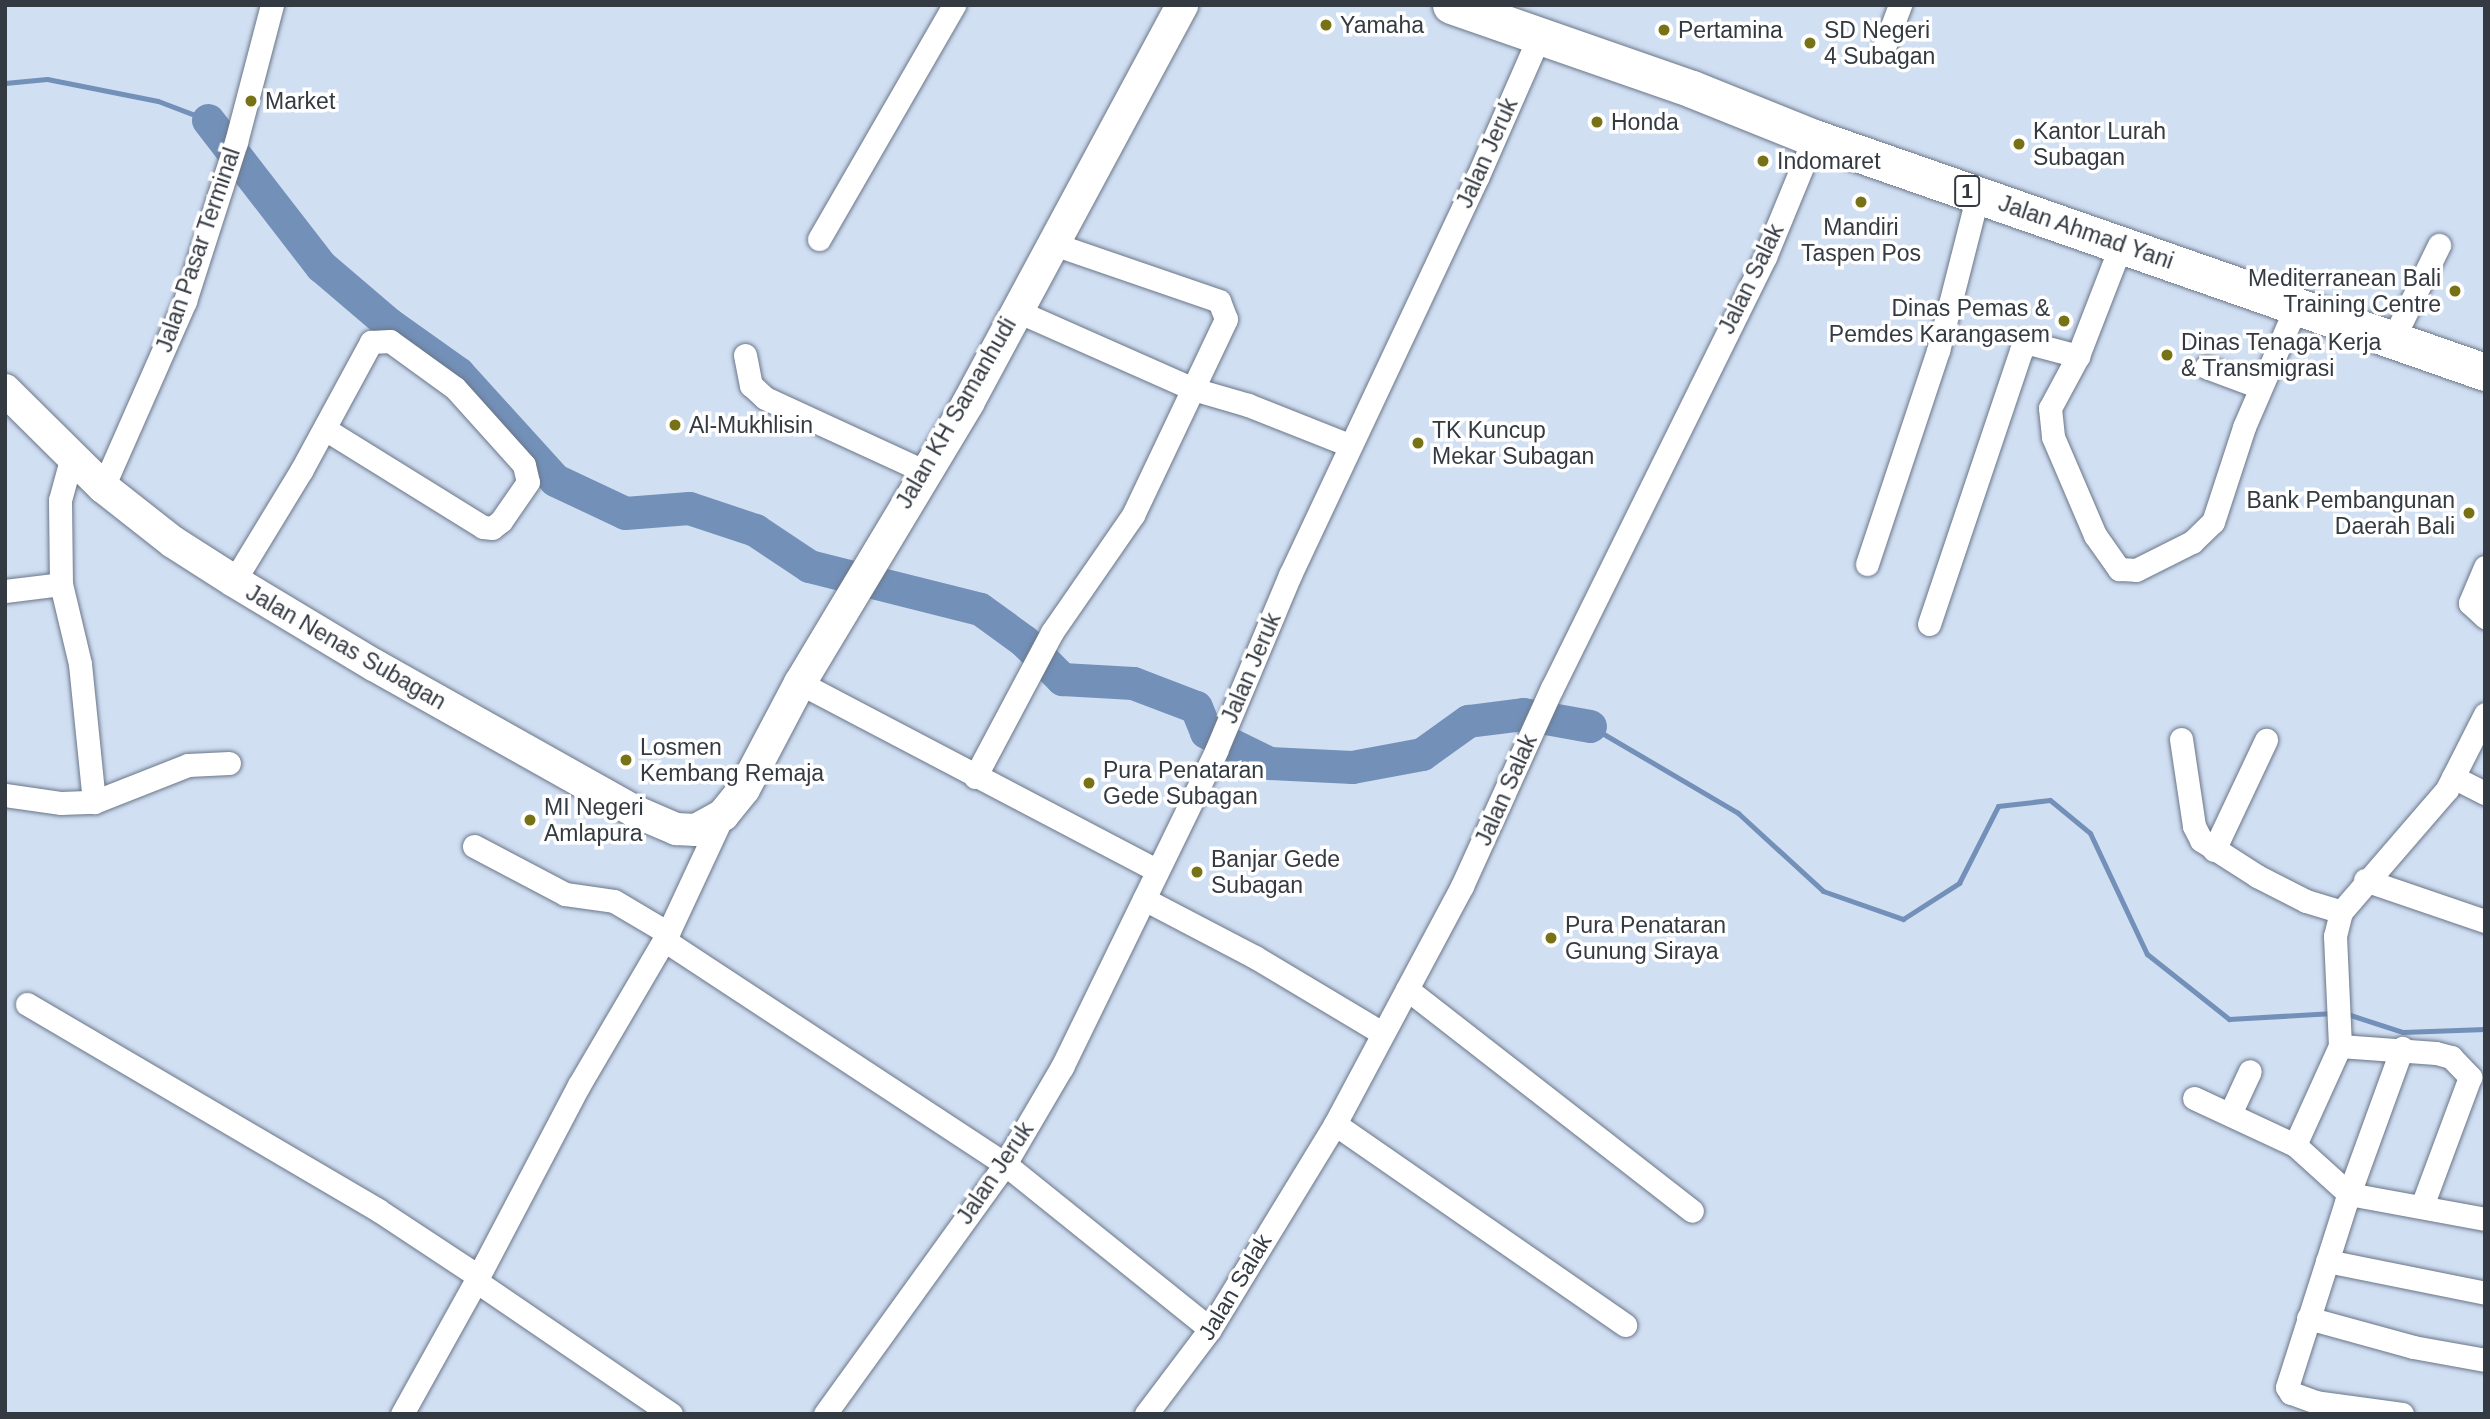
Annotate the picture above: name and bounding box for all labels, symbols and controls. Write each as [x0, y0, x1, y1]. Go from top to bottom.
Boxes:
place label: Yamaha [1340, 11, 1424, 39]
place label: Pertamina [1678, 16, 1783, 44]
place label: SD Negeri 4 Subagan [1824, 16, 1935, 70]
marker: Yamaha [1318, 17, 1334, 33]
marker: Pertamina [1656, 22, 1672, 38]
marker: SD Negeri 4 Subagan [1802, 35, 1818, 51]
place label: Market [265, 87, 335, 115]
marker: Market [243, 93, 259, 109]
street label: Jalan Jeruk [1450, 94, 1524, 212]
place label: Honda [1611, 108, 1679, 136]
marker: Honda [1589, 114, 1605, 130]
place label: Kantor Lurah Subagan [2033, 117, 2166, 171]
marker: Kantor Lurah Subagan [2011, 136, 2027, 152]
street label: Jalan Pasar Terminal [150, 144, 246, 356]
place label: Indomaret [1777, 147, 1881, 175]
marker: Indomaret [1755, 153, 1771, 169]
road number: 1 [1953, 174, 1981, 208]
street label: Jalan Ahmad Yani [1994, 189, 2178, 275]
marker: Mandiri Taspen Pos [1853, 194, 1869, 210]
place label: Mandiri Taspen Pos [1801, 213, 1921, 267]
street label: Jalan Salak [1713, 220, 1789, 338]
place label: Mediterranean Bali Training Centre [2248, 264, 2441, 318]
marker: Mediterranean Bali Training Centre [2447, 283, 2463, 299]
place label: Dinas Pemas & Pemdes Karangasem [1829, 294, 2050, 348]
street label: Jalan KH Samanhudi [890, 313, 1022, 513]
marker: Dinas Pemas & Pemdes Karangasem [2056, 313, 2072, 329]
place label: Dinas Tenaga Kerja & Transmigrasi [2181, 328, 2382, 382]
marker: Dinas Tenaga Kerja & Transmigrasi [2159, 347, 2175, 363]
place label: Al-Mukhlisin [689, 411, 813, 439]
place label: TK Kuncup Mekar Subagan [1432, 416, 1594, 470]
marker: Al-Mukhlisin [667, 417, 683, 433]
marker: TK Kuncup Mekar Subagan [1410, 435, 1426, 451]
place label: Bank Pembangunan Daerah Bali [2247, 486, 2455, 540]
marker: Bank Pembangunan Daerah Bali [2461, 505, 2477, 521]
street label: Jalan Nenas Subagan [241, 578, 451, 716]
street label: Jalan Jeruk [1215, 608, 1287, 728]
street label: Jalan Salak [1469, 730, 1543, 850]
place label: Losmen Kembang Remaja [640, 733, 824, 787]
marker: Losmen Kembang Remaja [618, 752, 634, 768]
place label: Pura Penataran Gede Subagan [1103, 756, 1264, 810]
marker: Pura Penataran Gede Subagan [1081, 775, 1097, 791]
place label: MI Negeri Amlapura [544, 793, 644, 847]
marker: MI Negeri Amlapura [522, 812, 538, 828]
place label: Banjar Gede Subagan [1211, 845, 1340, 899]
marker: Banjar Gede Subagan [1189, 864, 1205, 880]
place label: Pura Penataran Gunung Siraya [1565, 911, 1726, 965]
marker: Pura Penataran Gunung Siraya [1543, 930, 1559, 946]
street label: Jalan Jeruk [951, 1117, 1039, 1229]
street label: Jalan Salak [1193, 1229, 1277, 1345]

